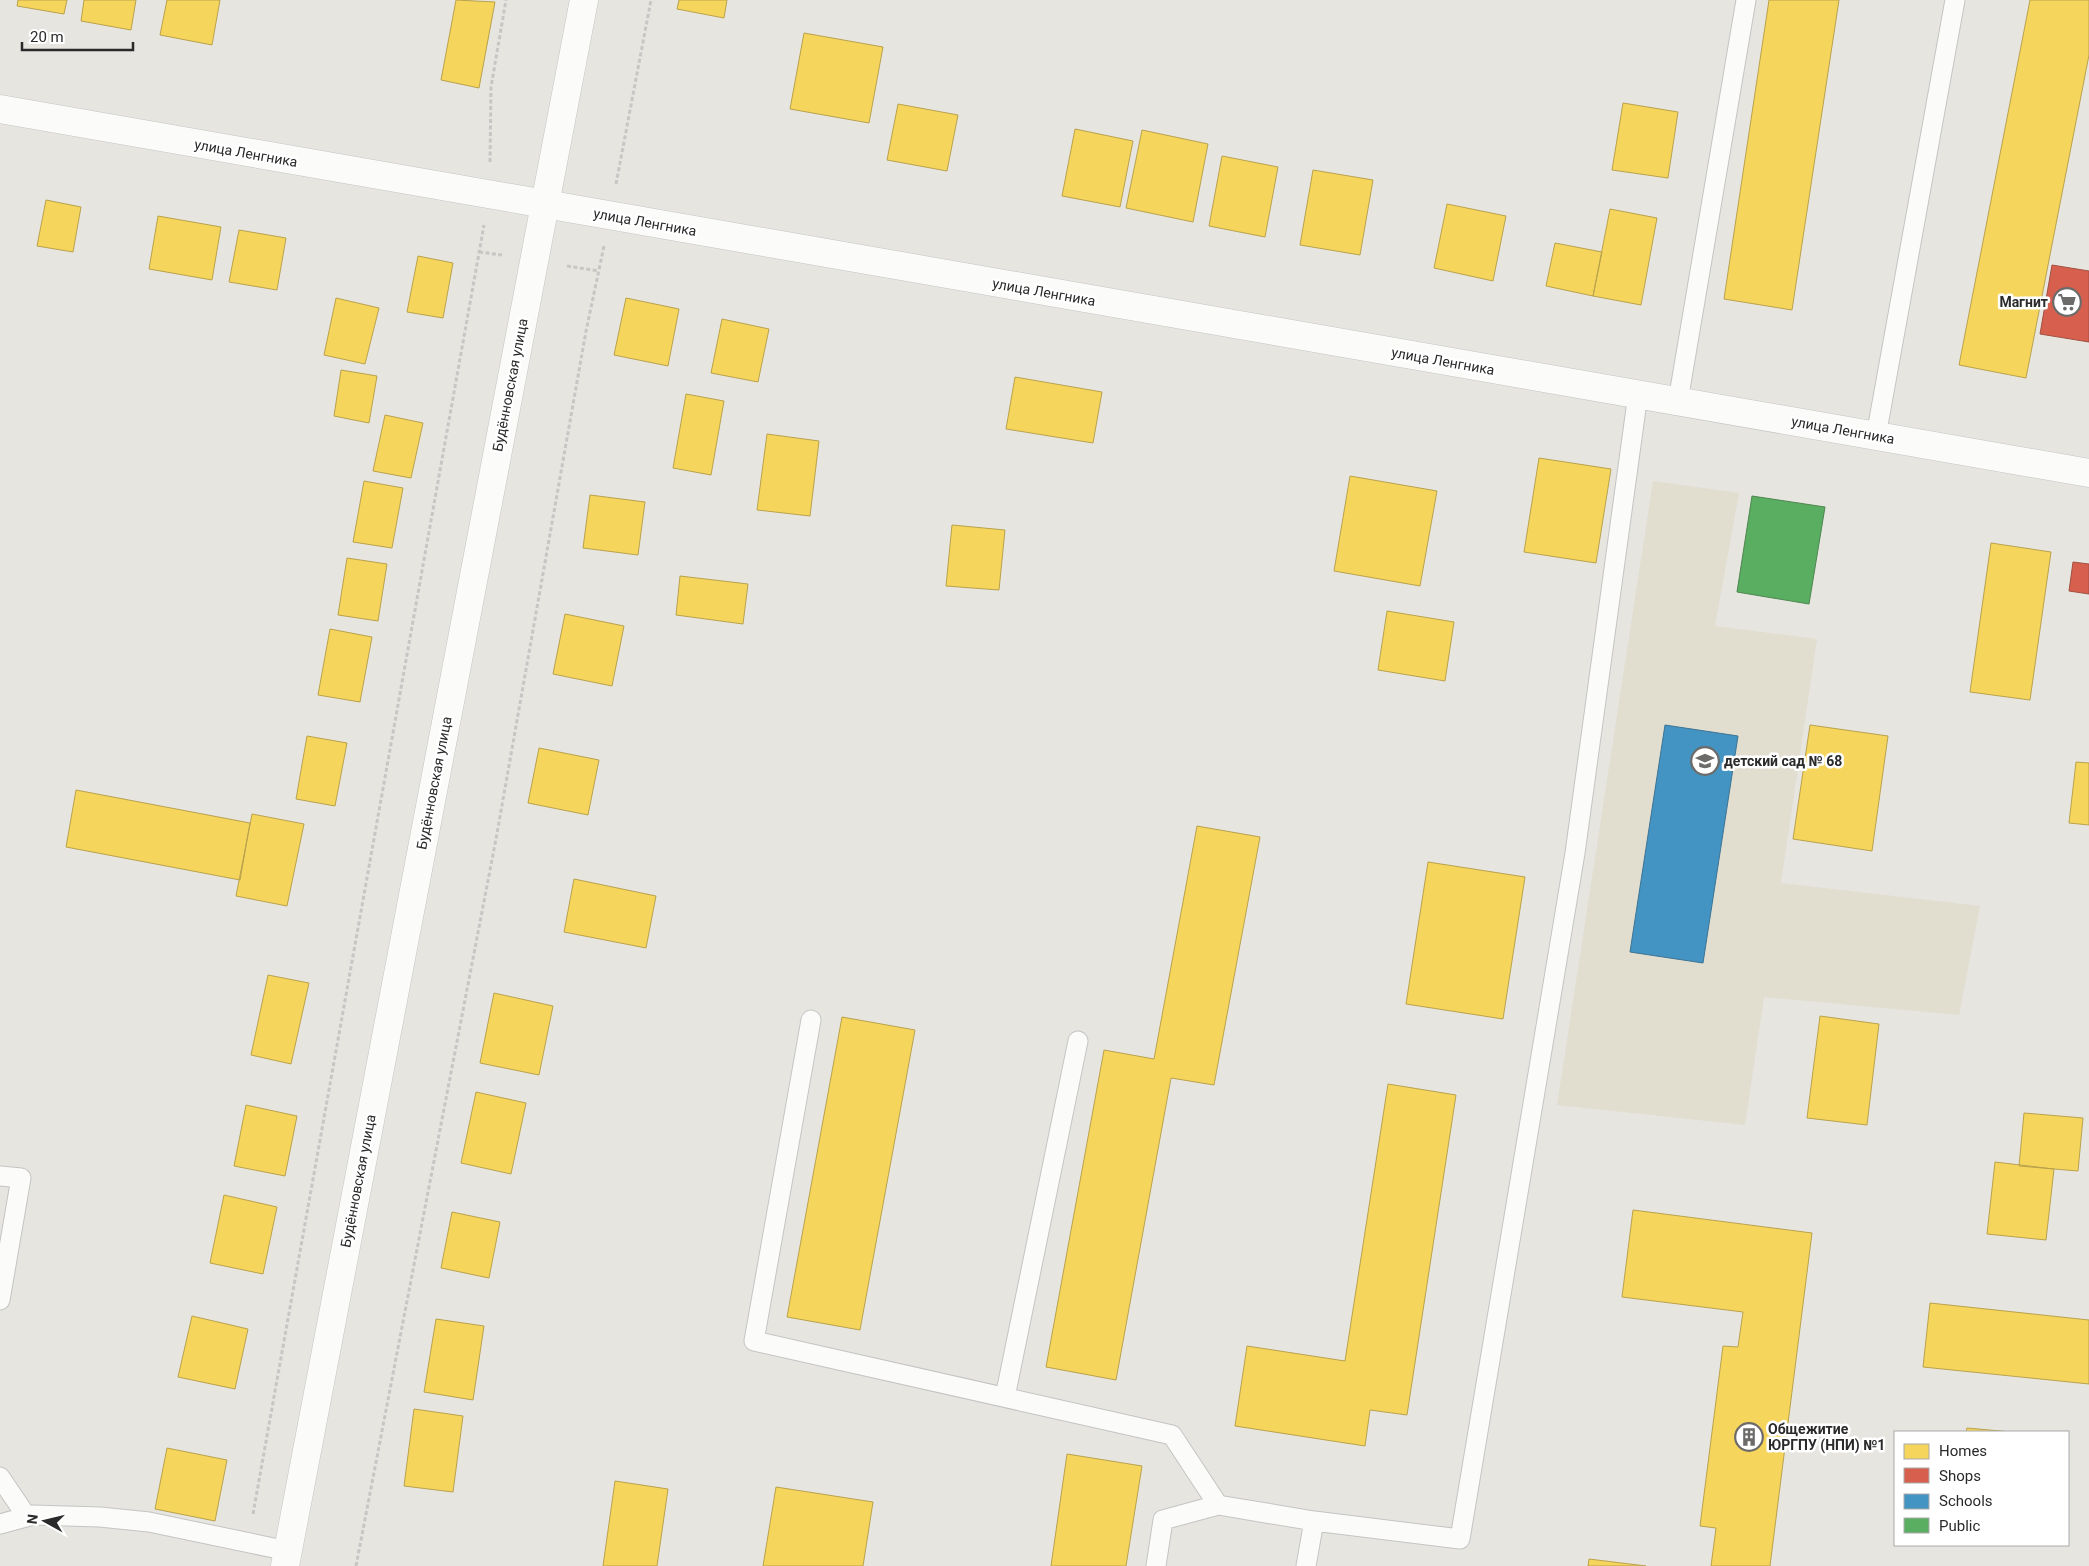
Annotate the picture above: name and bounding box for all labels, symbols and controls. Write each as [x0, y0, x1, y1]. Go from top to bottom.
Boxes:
scale bar [22, 20, 134, 52]
text: 20 m [30, 28, 64, 46]
street label: улица Ленгника [193, 136, 299, 170]
street label: улица Ленгника [592, 205, 698, 239]
street label: улица Ленгника [991, 275, 1097, 309]
supermarket icon: Магнит [2052, 287, 2082, 317]
place label: Магнит [1999, 294, 2048, 310]
street label: Будённовская улица [489, 317, 531, 453]
street label: улица Ленгника [1390, 344, 1496, 378]
street label: улица Ленгника [1790, 413, 1896, 447]
street label: Будённовская улица [413, 715, 455, 851]
school or university icon: детский сад № 68 [1690, 746, 1720, 776]
place label: детский сад № 68 [1724, 753, 1842, 769]
street label: Будённовская улица [337, 1113, 379, 1249]
place label: Общежитие ЮРГПУ (НПИ) №1 [1768, 1421, 1885, 1454]
building icon: Общежитие ЮРГПУ (НПИ) №1 [1734, 1422, 1764, 1452]
legend [1894, 1431, 2069, 1546]
text: Homes [1939, 1442, 1987, 1460]
text: Shops [1939, 1467, 1981, 1485]
text: Schools [1939, 1492, 1993, 1510]
north arrow [20, 1496, 70, 1546]
text: N [24, 1513, 41, 1525]
text: Public [1939, 1517, 1980, 1535]

